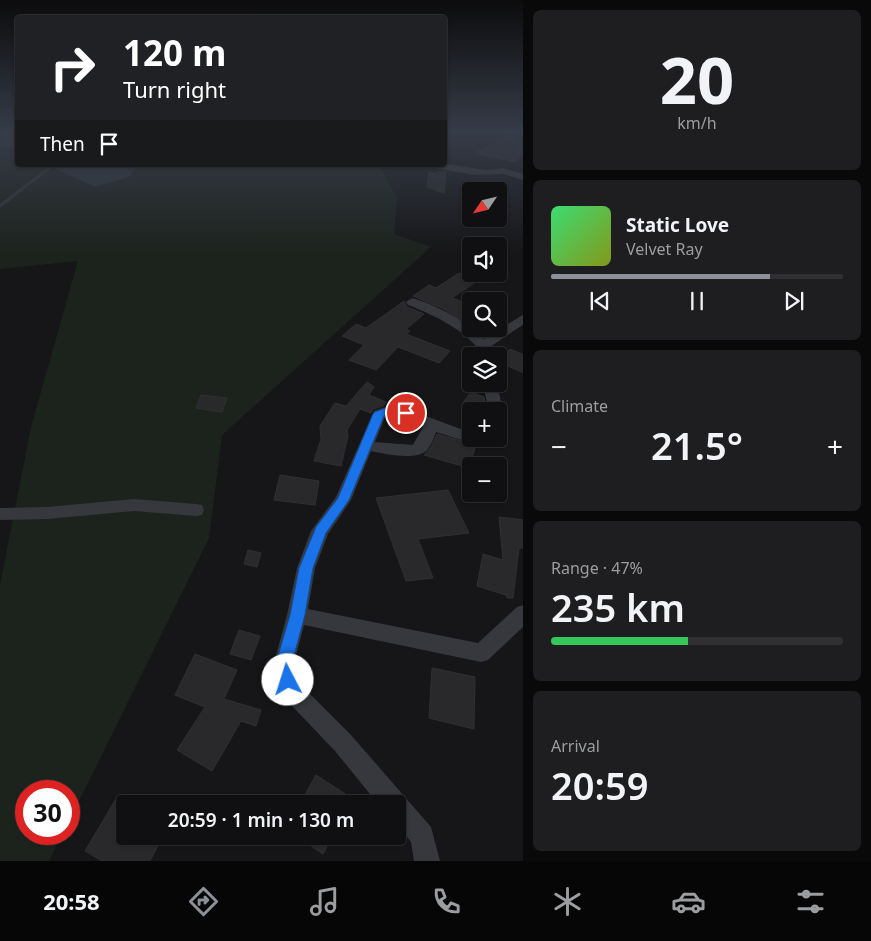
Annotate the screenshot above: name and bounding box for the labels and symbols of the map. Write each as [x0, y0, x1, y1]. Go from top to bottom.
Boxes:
north arrow [462, 182, 508, 228]
pin [385, 392, 427, 434]
position arrow [261, 653, 313, 705]
speed limit sign: 30 [15, 780, 80, 845]

